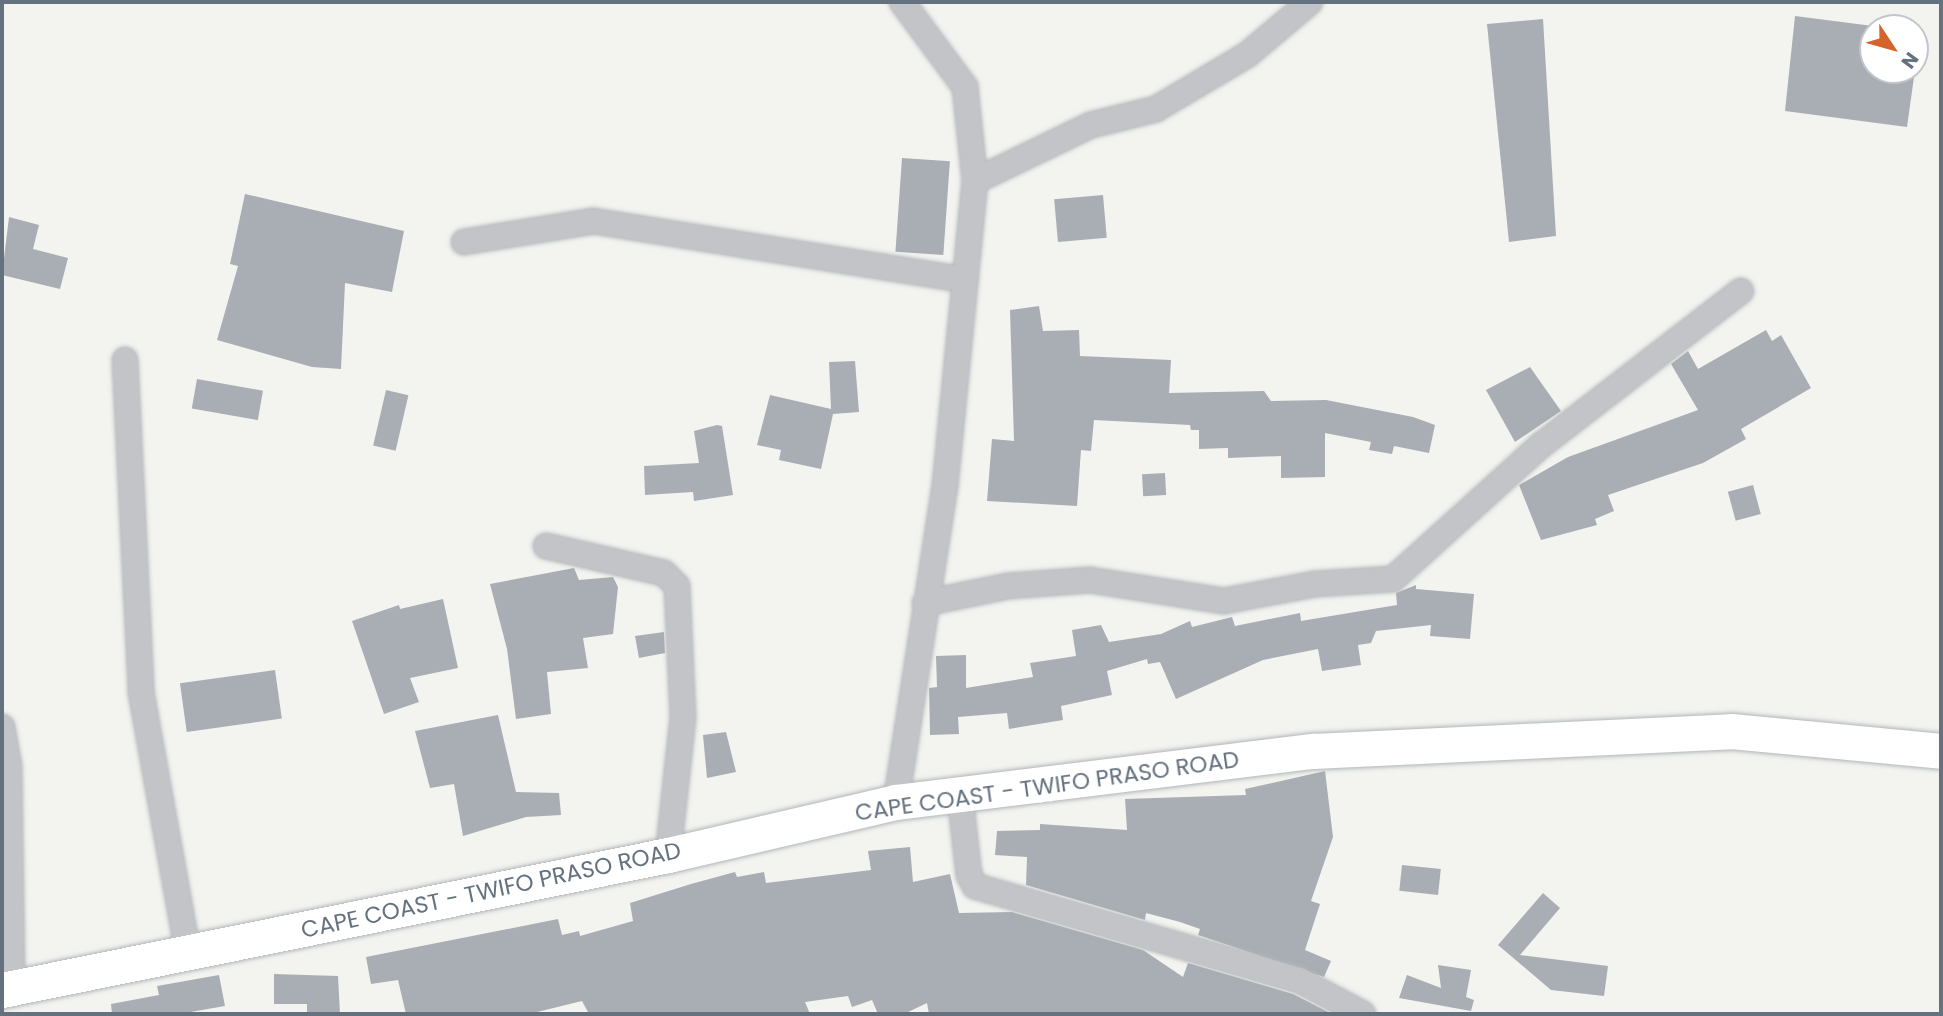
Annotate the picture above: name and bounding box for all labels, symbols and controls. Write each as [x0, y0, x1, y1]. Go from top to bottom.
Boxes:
north arrow [1859, 14, 1929, 84]
text: N [1895, 47, 1925, 74]
street label: CAPE COAST - TWIFO PRASO ROAD [853, 745, 1241, 827]
street label: CAPE COAST - TWIFO PRASO ROAD [299, 836, 683, 944]

